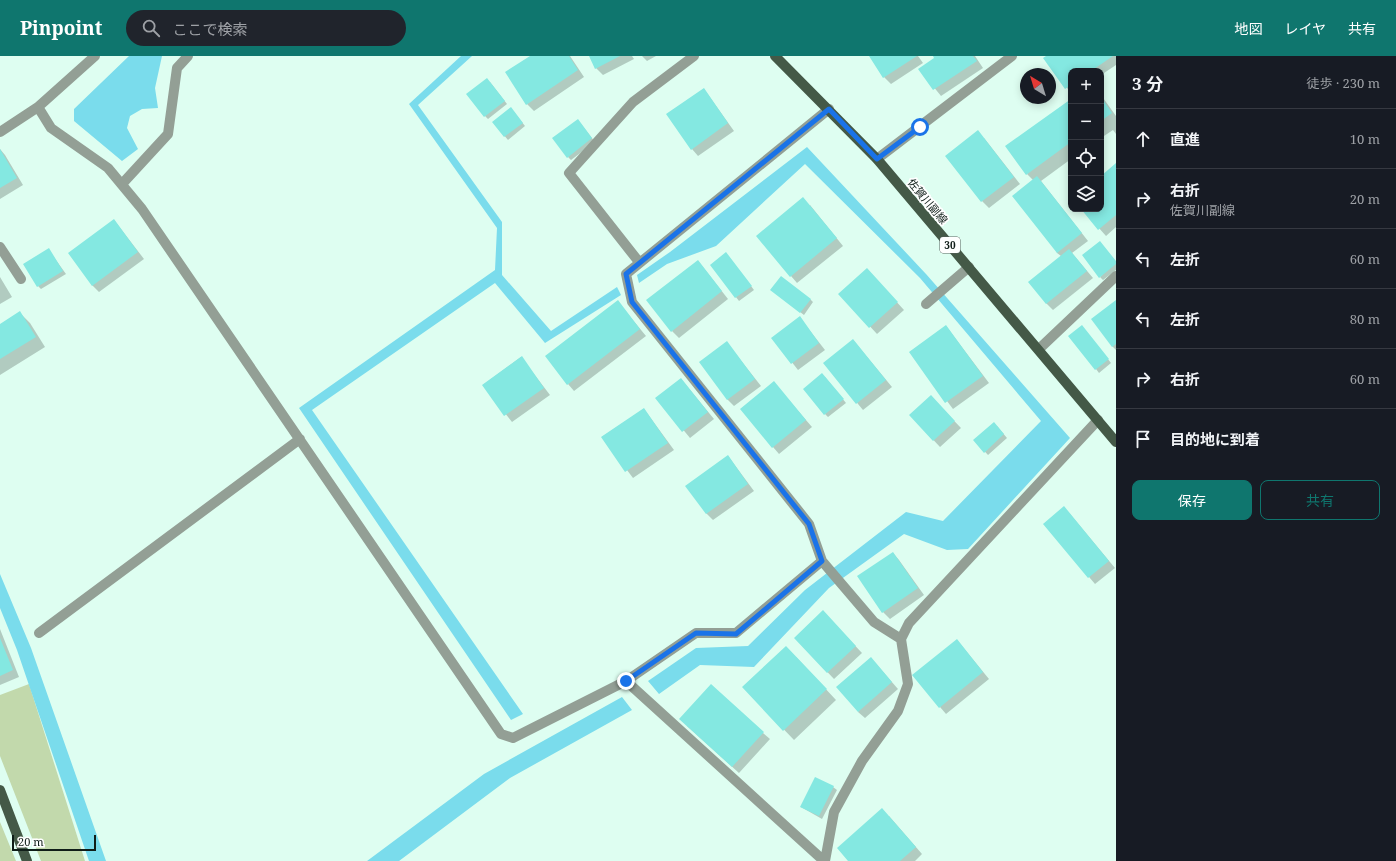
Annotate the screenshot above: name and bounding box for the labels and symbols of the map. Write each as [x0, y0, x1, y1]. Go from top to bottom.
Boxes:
north arrow [1020, 68, 1056, 104]
route start [911, 118, 929, 136]
street label: 佐賀川副線 [905, 175, 951, 227]
road number: 30 [940, 237, 960, 253]
route end [617, 672, 635, 690]
scale bar [12, 833, 96, 852]

